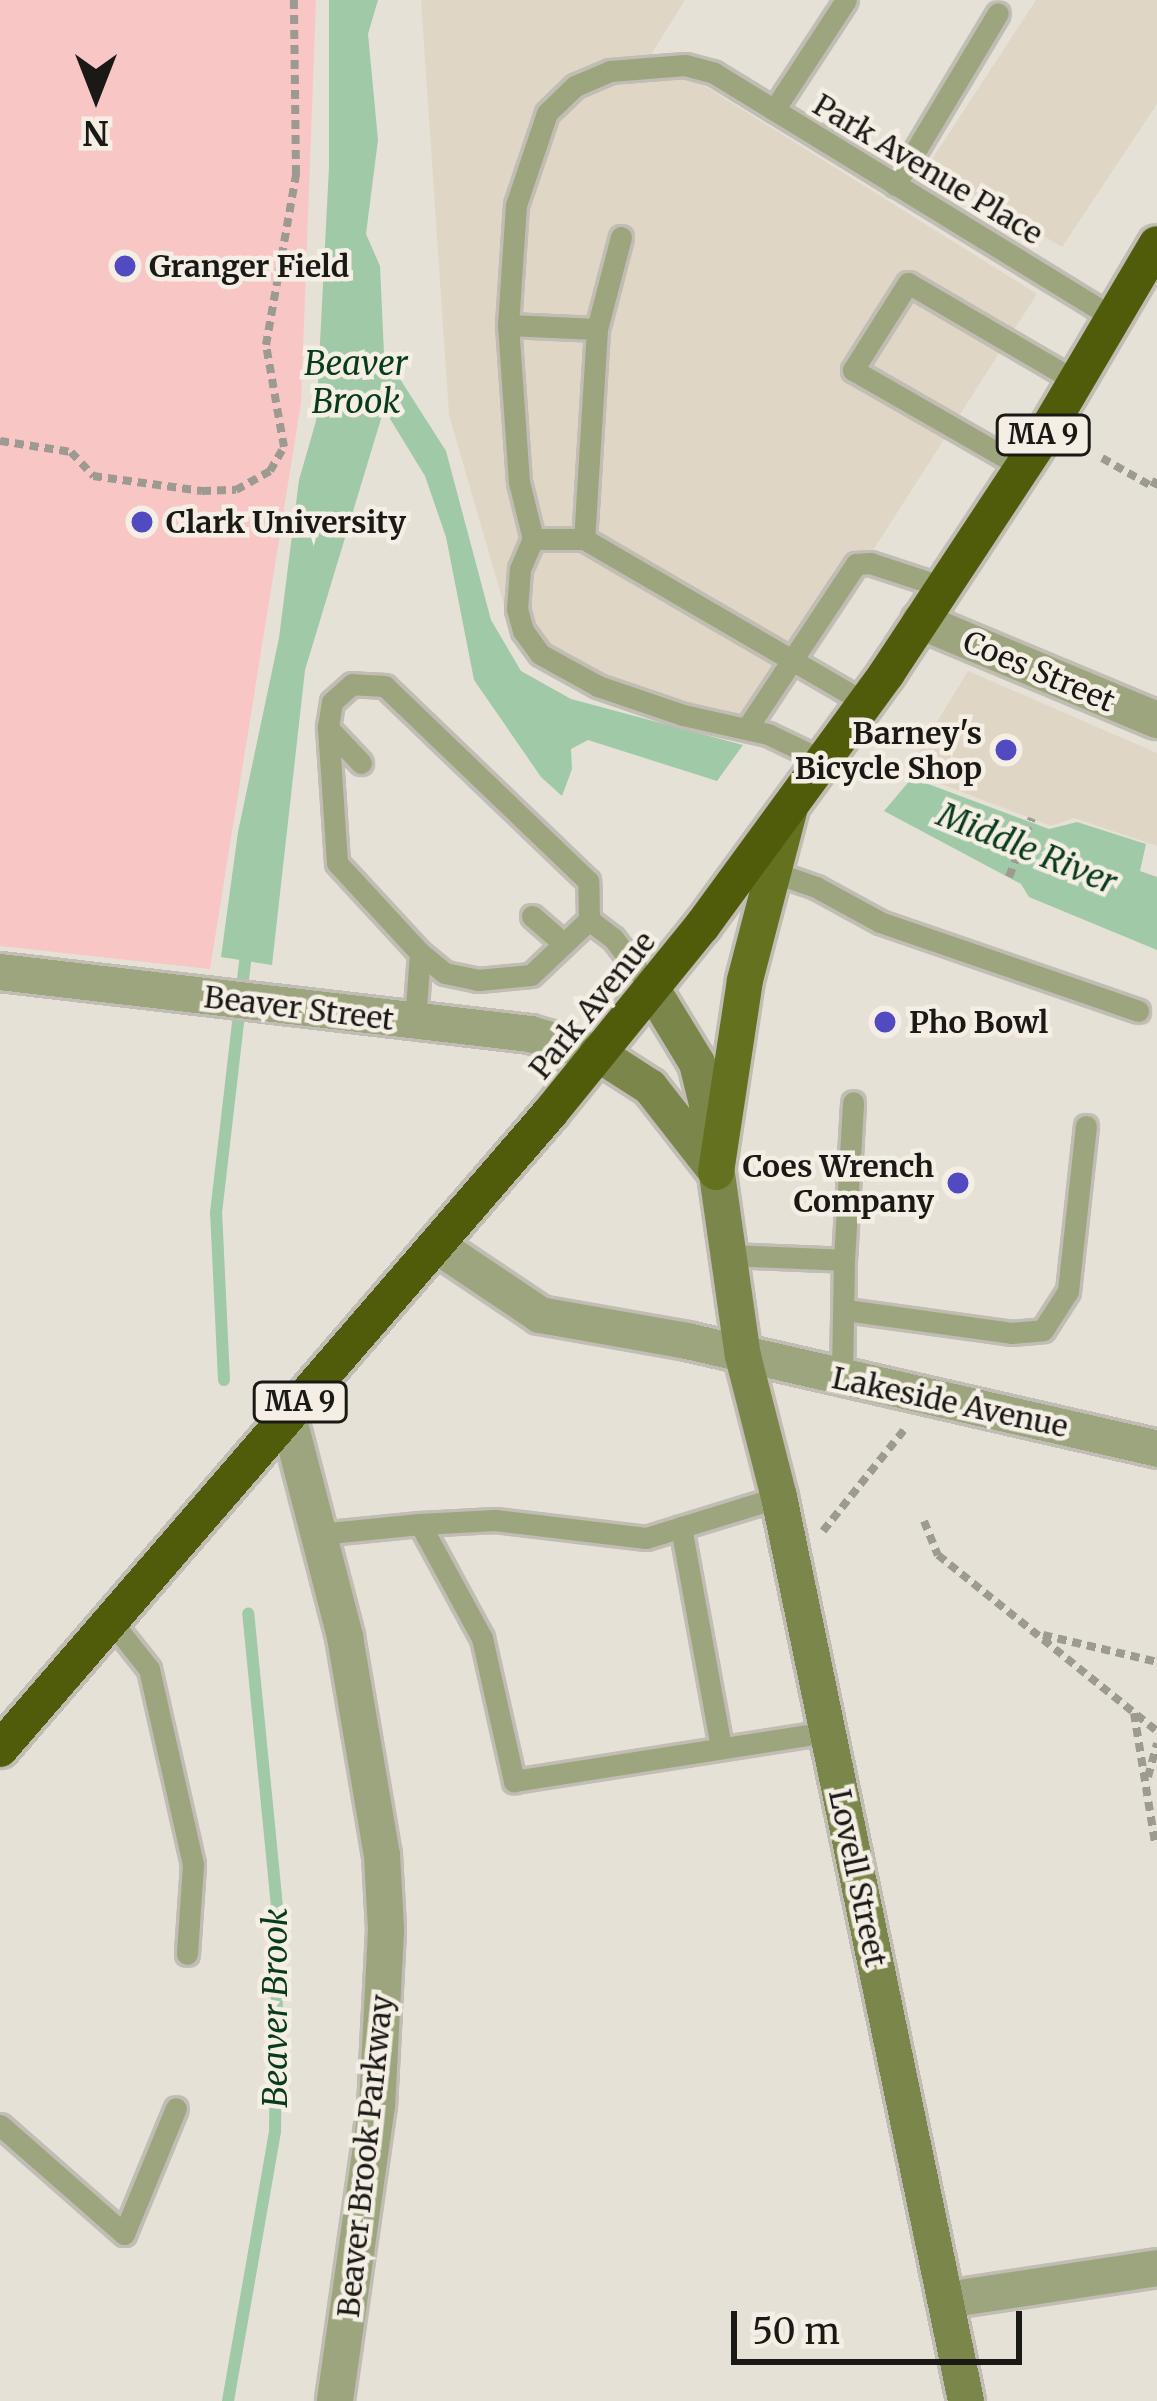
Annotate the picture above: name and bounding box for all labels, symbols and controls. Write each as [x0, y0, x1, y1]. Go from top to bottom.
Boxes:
north arrow [36, 36, 156, 156]
street label: Park Avenue Place [807, 86, 1049, 252]
text: N [83, 112, 109, 153]
place label: Granger Field [149, 248, 349, 284]
marker: Granger Field [112, 253, 138, 279]
water label: Beaver Brook [304, 344, 408, 422]
road number: MA 9 [995, 414, 1091, 456]
place label: Clark University [166, 504, 406, 540]
marker: Clark University [129, 509, 155, 535]
street label: Coes Street [958, 623, 1120, 719]
place label: Barney's Bicycle Shop [795, 715, 982, 786]
marker: Barney's Bicycle Shop [993, 737, 1019, 763]
water label: Middle River [932, 795, 1122, 903]
street label: Park Avenue [522, 924, 662, 1086]
street label: Beaver Street [202, 978, 396, 1038]
place label: Pho Bowl [909, 1004, 1048, 1040]
marker: Pho Bowl [872, 1009, 898, 1035]
place label: Coes Wrench Company [743, 1148, 934, 1218]
marker: Coes Wrench Company [945, 1170, 971, 1196]
street label: Lakeside Avenue [829, 1359, 1071, 1445]
road number: MA 9 [252, 1381, 348, 1423]
street label: Lovell Street [822, 1786, 894, 1970]
water label: Beaver Brook [256, 1908, 296, 2108]
street label: Beaver Brook Parkway [330, 1993, 400, 2319]
scale bar [737, 2287, 1028, 2361]
text: 50 m [752, 2309, 840, 2354]

